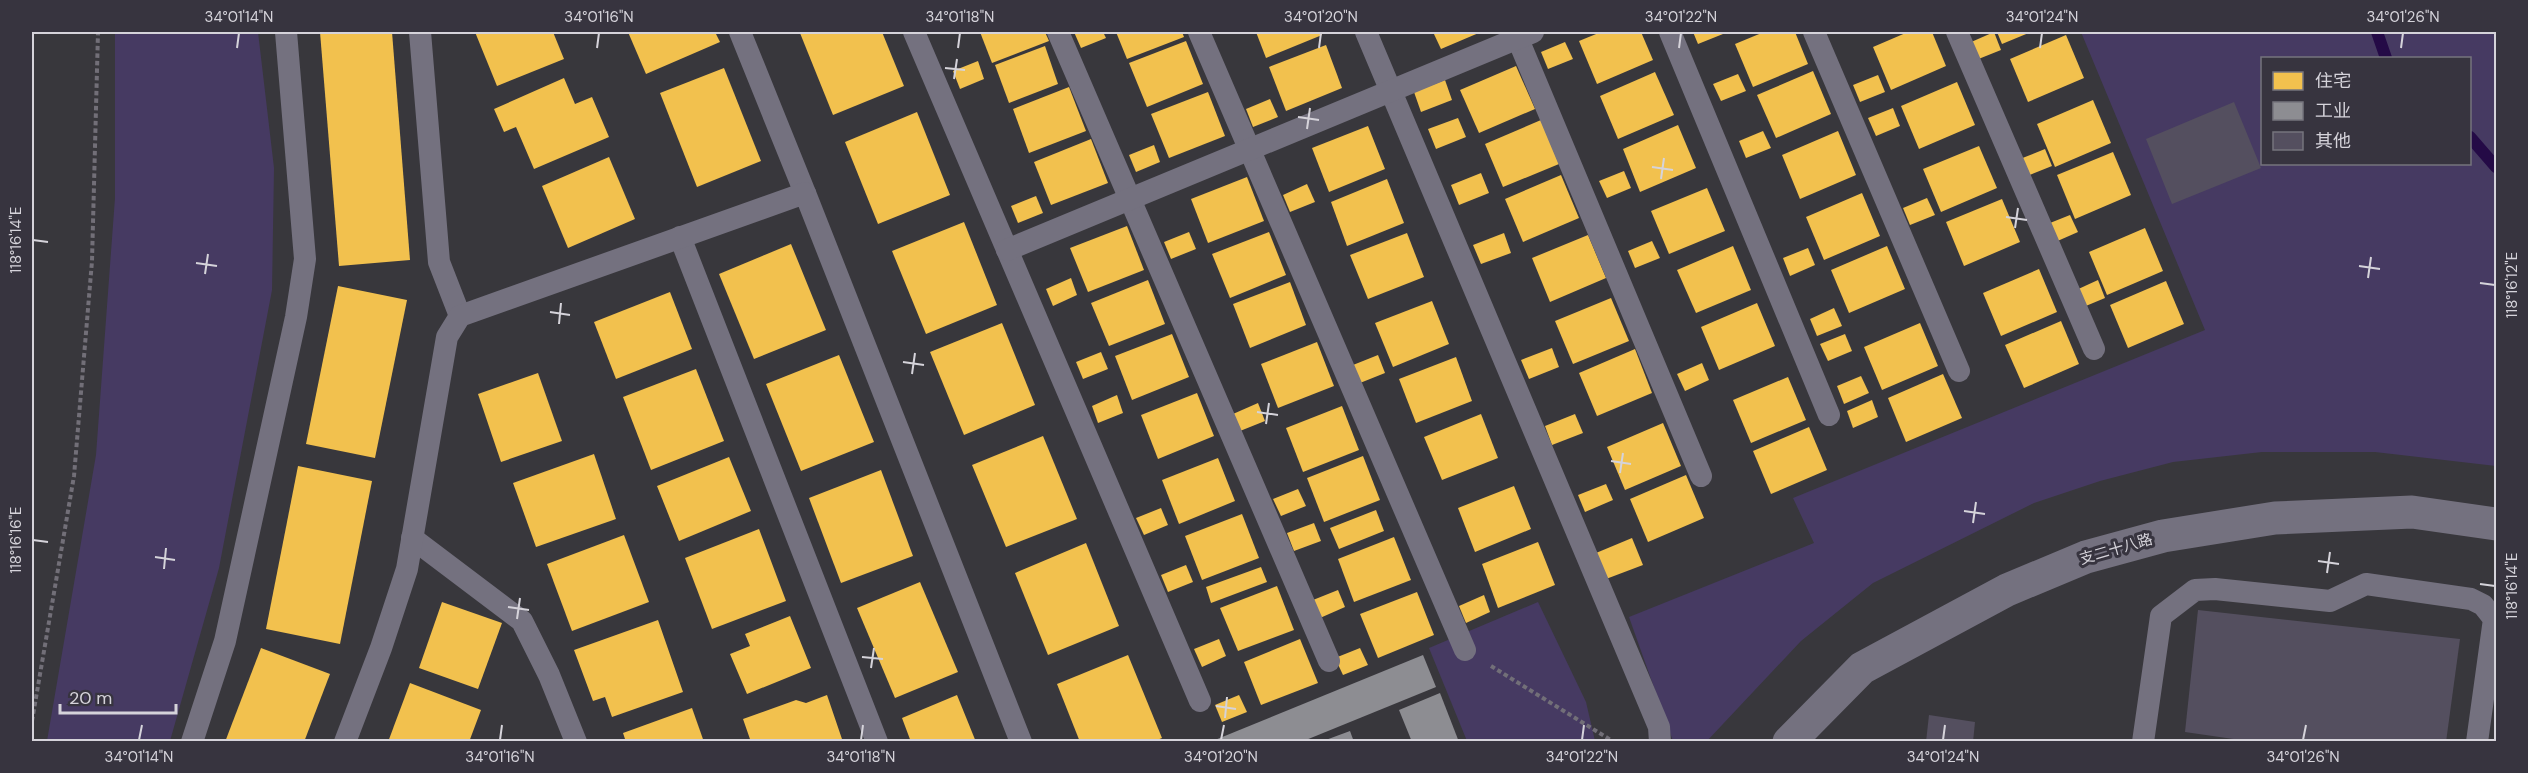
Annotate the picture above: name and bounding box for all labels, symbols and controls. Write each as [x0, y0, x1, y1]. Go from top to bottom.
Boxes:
text: 34°01'14"N [205, 7, 273, 27]
text: 34°01'16"N [564, 7, 634, 27]
text: 34°01'18"N [926, 7, 994, 27]
text: 34°01'20"N [1284, 7, 1358, 27]
text: 34°01'22"N [1645, 7, 1717, 27]
text: 34°01'24"N [2006, 7, 2078, 27]
text: 34°01'26"N [2366, 7, 2440, 27]
legend [2261, 57, 2471, 165]
text: 住宅 [2315, 69, 2351, 93]
text: 工业 [2315, 99, 2351, 123]
text: 其他 [2315, 129, 2351, 153]
text: 118°16'14"E [6, 207, 26, 273]
text: 118°16'12"E [2502, 252, 2522, 318]
text: 118°16'16"E [6, 506, 26, 574]
street label: 支二十八路 [2077, 529, 2155, 569]
text: 118°16'14"E [2502, 553, 2522, 619]
scale bar [60, 677, 176, 715]
text: 20 m [69, 686, 112, 710]
text: 34°01'14"N [105, 747, 173, 767]
text: 34°01'16"N [465, 747, 535, 767]
text: 34°01'18"N [827, 747, 895, 767]
text: 34°01'20"N [1184, 747, 1258, 767]
text: 34°01'22"N [1546, 747, 1618, 767]
text: 34°01'24"N [1907, 747, 1979, 767]
text: 34°01'26"N [2266, 747, 2340, 767]

